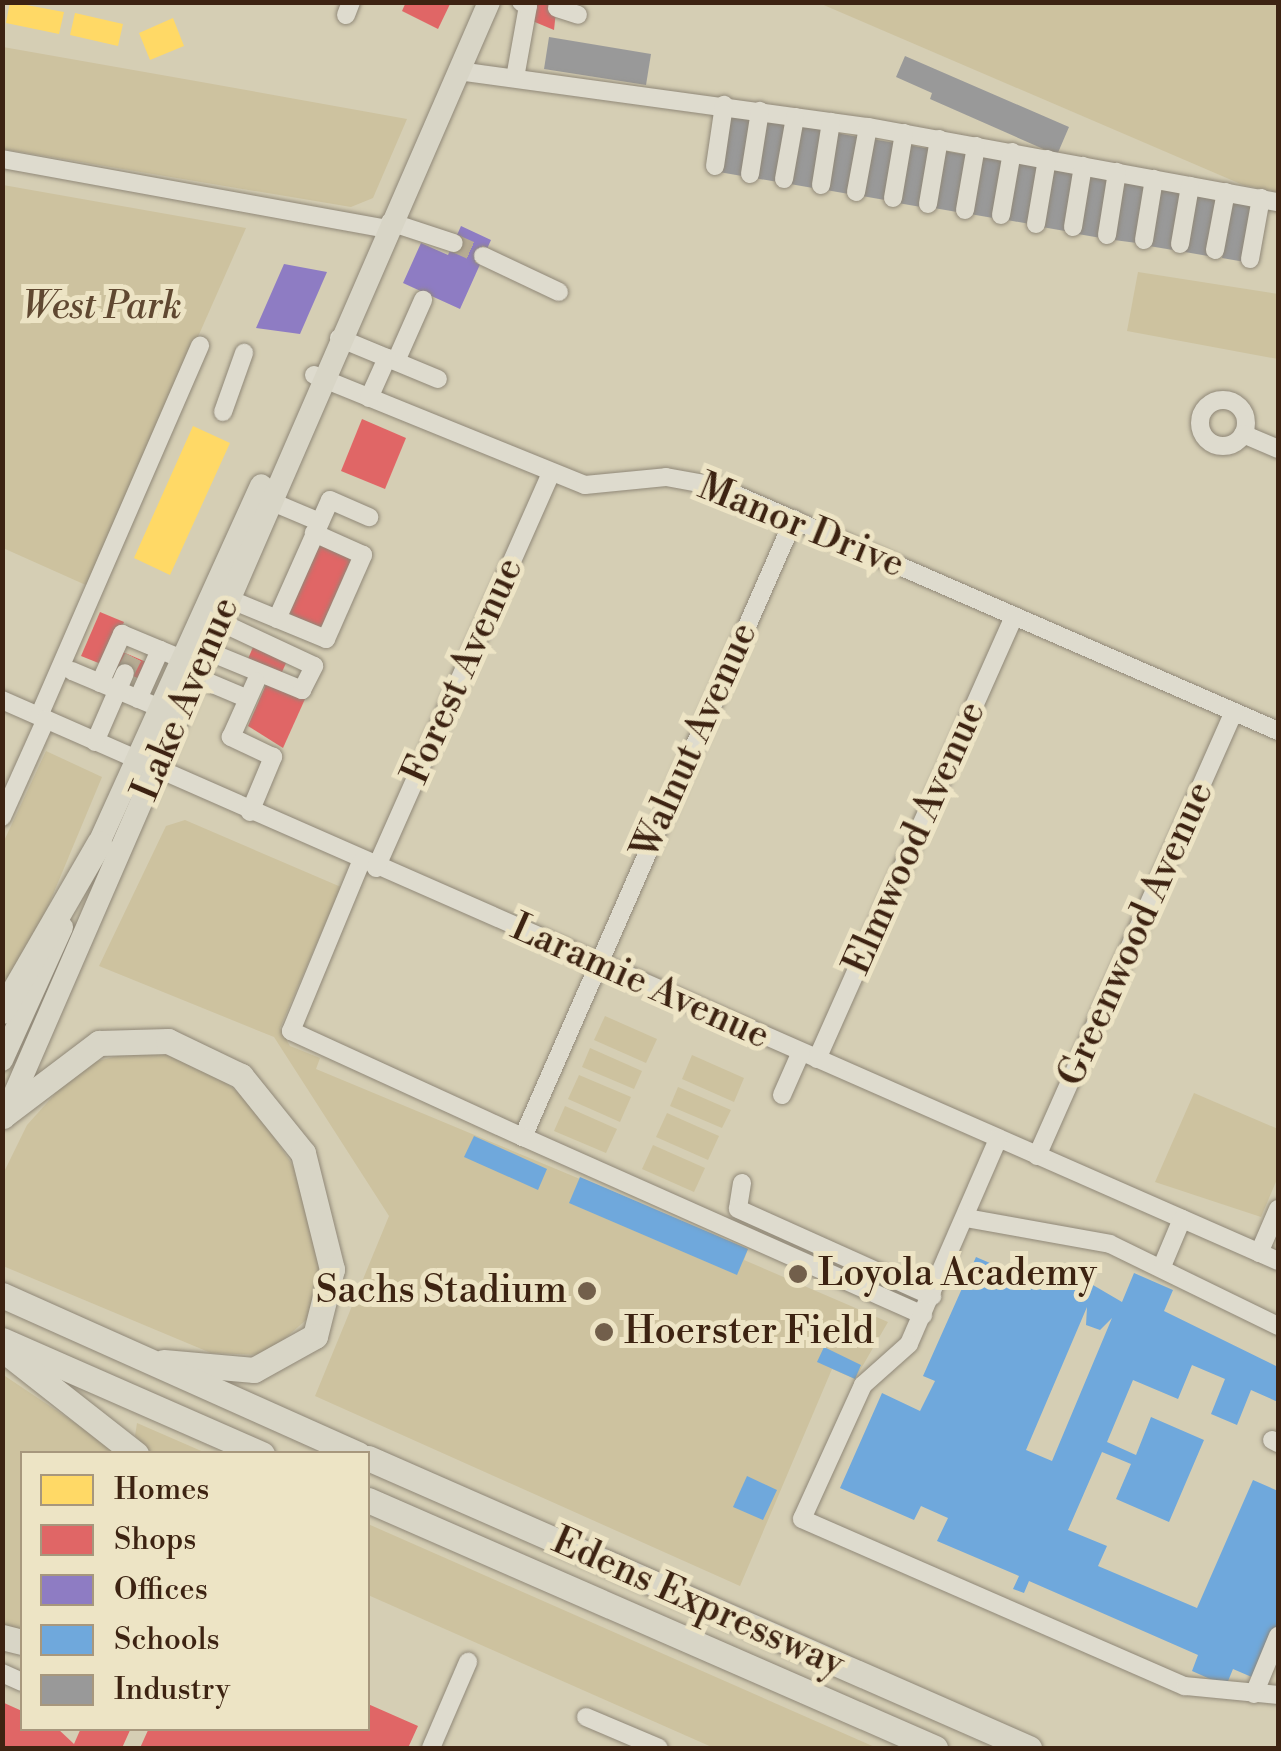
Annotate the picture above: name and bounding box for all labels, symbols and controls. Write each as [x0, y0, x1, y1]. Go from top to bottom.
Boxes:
park label: West Park [22, 284, 182, 330]
street label: Manor Drive [691, 464, 911, 588]
street label: Forest Avenue [393, 551, 533, 791]
street label: Lake Avenue [123, 591, 249, 807]
street label: Walnut Avenue [623, 616, 767, 866]
street label: Elmwood Avenue [834, 695, 996, 981]
street label: Greenwood Avenue [1048, 775, 1224, 1093]
street label: Laramie Avenue [504, 905, 776, 1059]
place label: Loyola Academy [818, 1251, 1097, 1297]
marker: Loyola Academy [787, 1263, 809, 1285]
place label: Sachs Stadium [316, 1268, 567, 1314]
marker: Sachs Stadium [576, 1280, 598, 1302]
place label: Hoerster Field [624, 1309, 874, 1355]
marker: Hoerster Field [593, 1321, 615, 1343]
legend [20, 1451, 370, 1731]
text: Homes [114, 1471, 209, 1509]
street label: Edens Expressway [545, 1518, 851, 1688]
text: Shops [114, 1521, 196, 1559]
text: Offices [114, 1571, 208, 1609]
text: Schools [114, 1621, 220, 1659]
text: Industry [114, 1671, 230, 1709]

